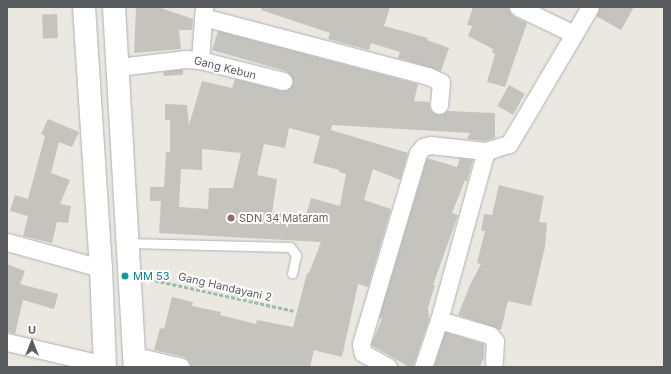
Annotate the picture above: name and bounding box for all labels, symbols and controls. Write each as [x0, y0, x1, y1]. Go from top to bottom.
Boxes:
street label: Gang Kebun [192, 54, 258, 82]
place label: SDN 34 Mataram [239, 211, 328, 225]
marker: SDN 34 Mataram [226, 213, 236, 223]
place label: MM 53 [133, 269, 169, 283]
street label: Gang Handayani 2 [177, 270, 273, 304]
marker: MM 53 [120, 271, 130, 281]
north arrow [12, 322, 52, 362]
text: U [28, 323, 36, 337]

